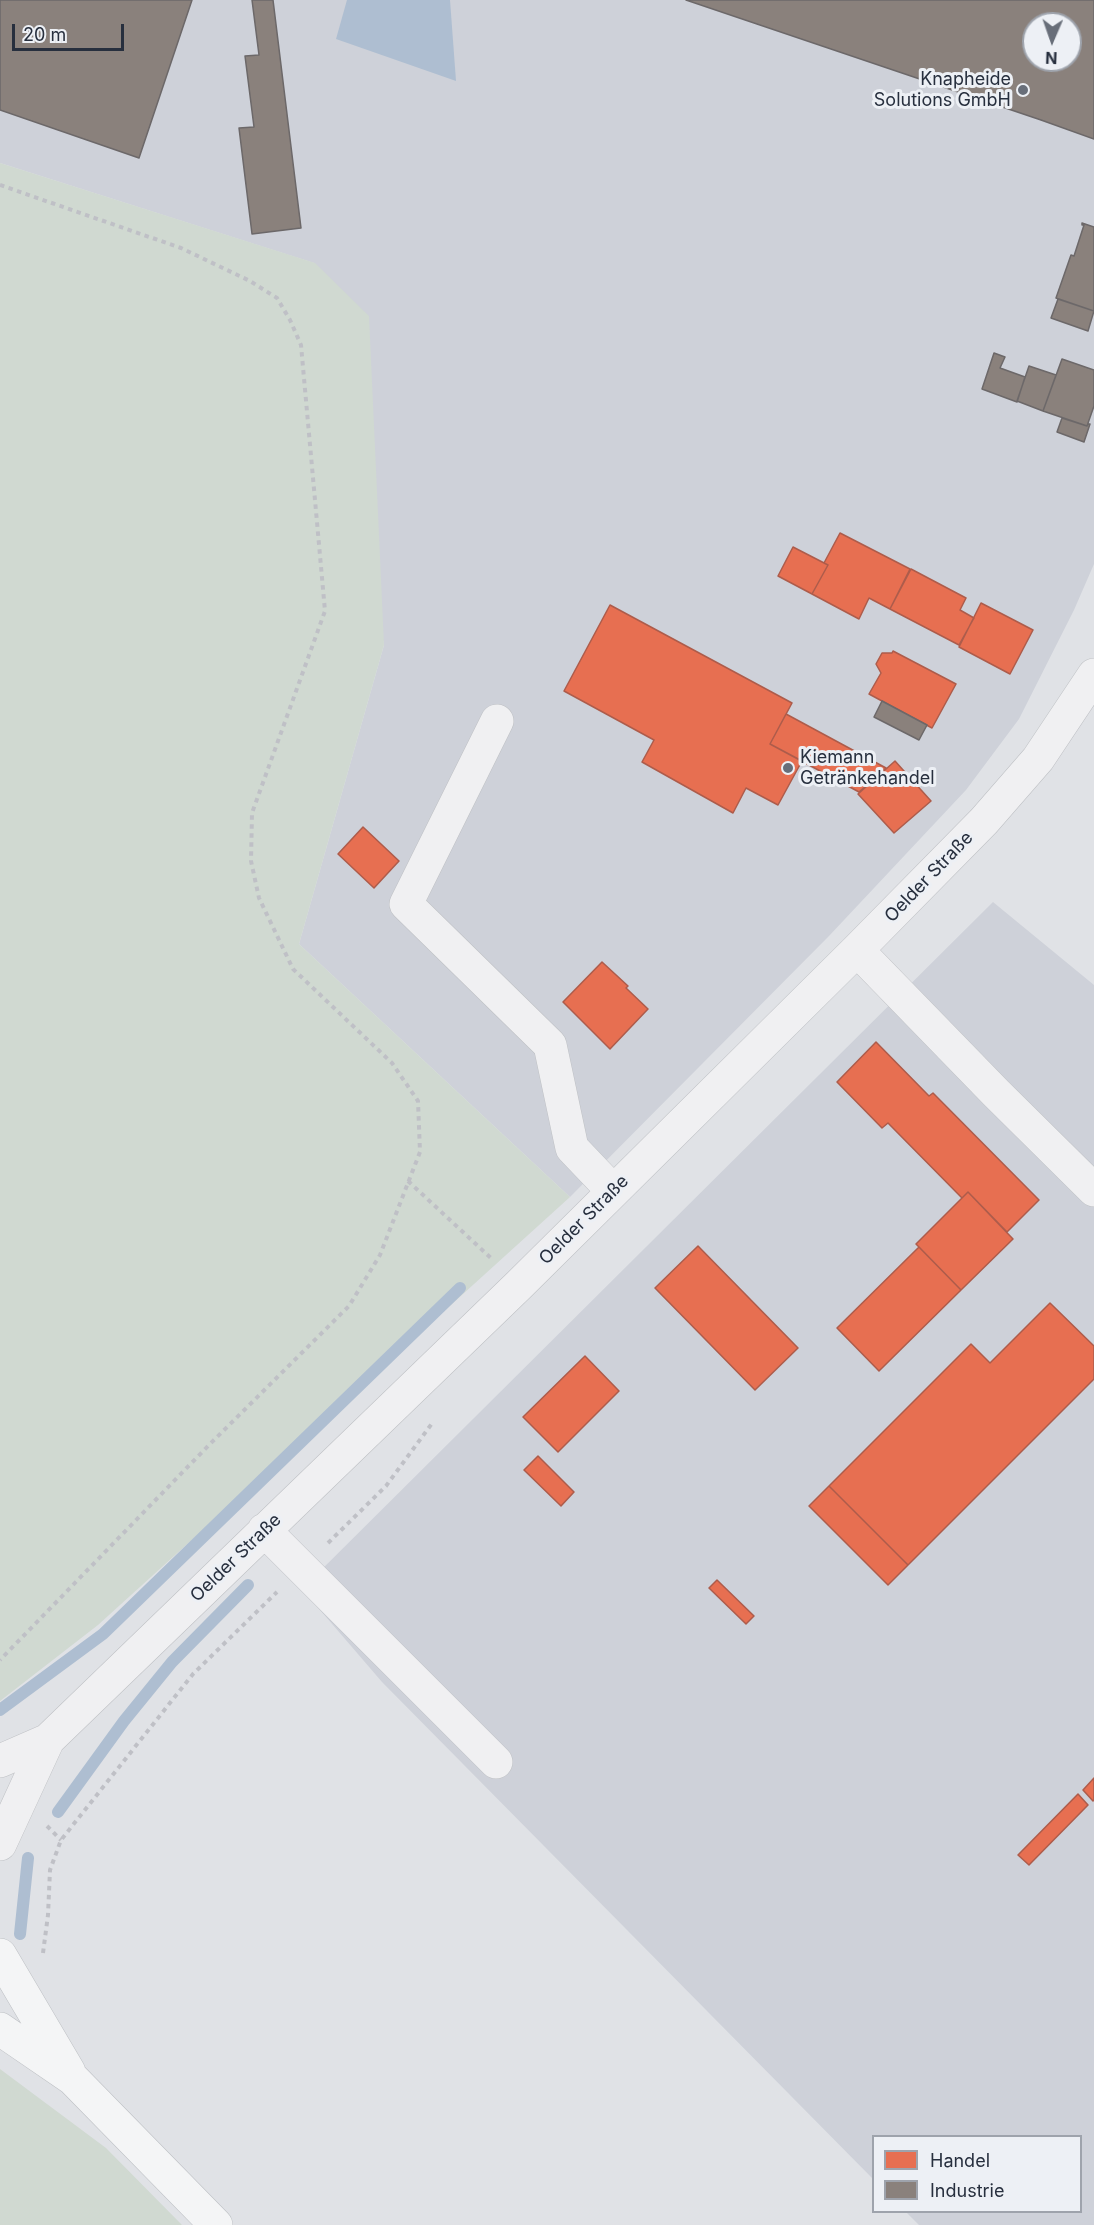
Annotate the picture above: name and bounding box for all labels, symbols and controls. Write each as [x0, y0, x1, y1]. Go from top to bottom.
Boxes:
scale bar [15, 12, 128, 50]
north arrow [1022, 12, 1082, 72]
text: 20 m [23, 24, 66, 45]
text: N [1045, 48, 1058, 68]
place label: Knapheide Solutions GmbH [874, 69, 1011, 112]
marker: Knapheide Solutions GmbH [1016, 83, 1030, 97]
place label: Kiemann Getränkehandel [800, 747, 935, 789]
marker: Kiemann Getränkehandel [781, 761, 795, 775]
street label: Oelder Straße [880, 827, 978, 927]
street label: Oelder Straße [535, 1171, 633, 1269]
street label: Oelder Straße [186, 1509, 286, 1607]
legend [872, 2135, 1082, 2213]
text: Handel [930, 2150, 990, 2171]
text: Industrie [930, 2180, 1004, 2201]

